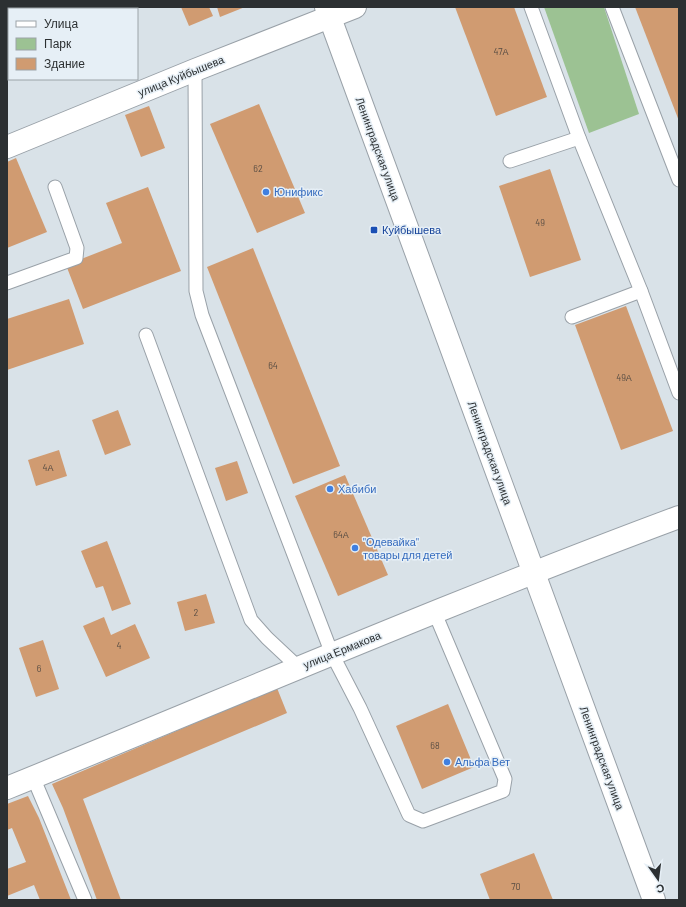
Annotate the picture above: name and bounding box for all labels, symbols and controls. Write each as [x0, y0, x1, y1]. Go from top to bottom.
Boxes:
legend [8, 8, 138, 80]
text: Улица [44, 16, 78, 31]
text: Парк [44, 36, 72, 51]
house number: 47А [494, 46, 508, 57]
street label: улица Куйбышева [136, 52, 226, 99]
text: Здание [44, 56, 85, 71]
street label: Ленинградская улица [354, 95, 404, 203]
house number: 62 [253, 163, 263, 174]
place label: Юнификс [274, 185, 323, 198]
marker: Юнификс [261, 187, 271, 197]
house number: 49 [535, 217, 545, 228]
place label: Куйбышева [382, 223, 442, 236]
marker: Куйбышева [369, 225, 379, 235]
house number: 64 [268, 360, 278, 371]
house number: 49А [616, 372, 632, 383]
street label: Ленинградская улица [466, 399, 516, 507]
house number: 4А [43, 462, 53, 473]
place label: Хабиби [338, 482, 376, 495]
marker: Хабиби [325, 484, 335, 494]
house number: 64А [333, 529, 349, 540]
place label: "Одевайка" товары для детей [363, 535, 452, 561]
marker: "Одевайка" товары для детей [350, 543, 360, 553]
house number: 2 [194, 607, 199, 618]
street label: улица Ермакова [301, 628, 383, 671]
house number: 4 [117, 640, 122, 651]
house number: 6 [37, 663, 42, 674]
street label: Ленинградская улица [578, 704, 628, 812]
house number: 68 [430, 740, 440, 751]
place label: Альфа Вет [455, 755, 510, 768]
marker: Альфа Вет [442, 757, 452, 767]
north arrow [638, 859, 678, 899]
house number: 70 [511, 881, 521, 892]
text: С [655, 882, 666, 896]

